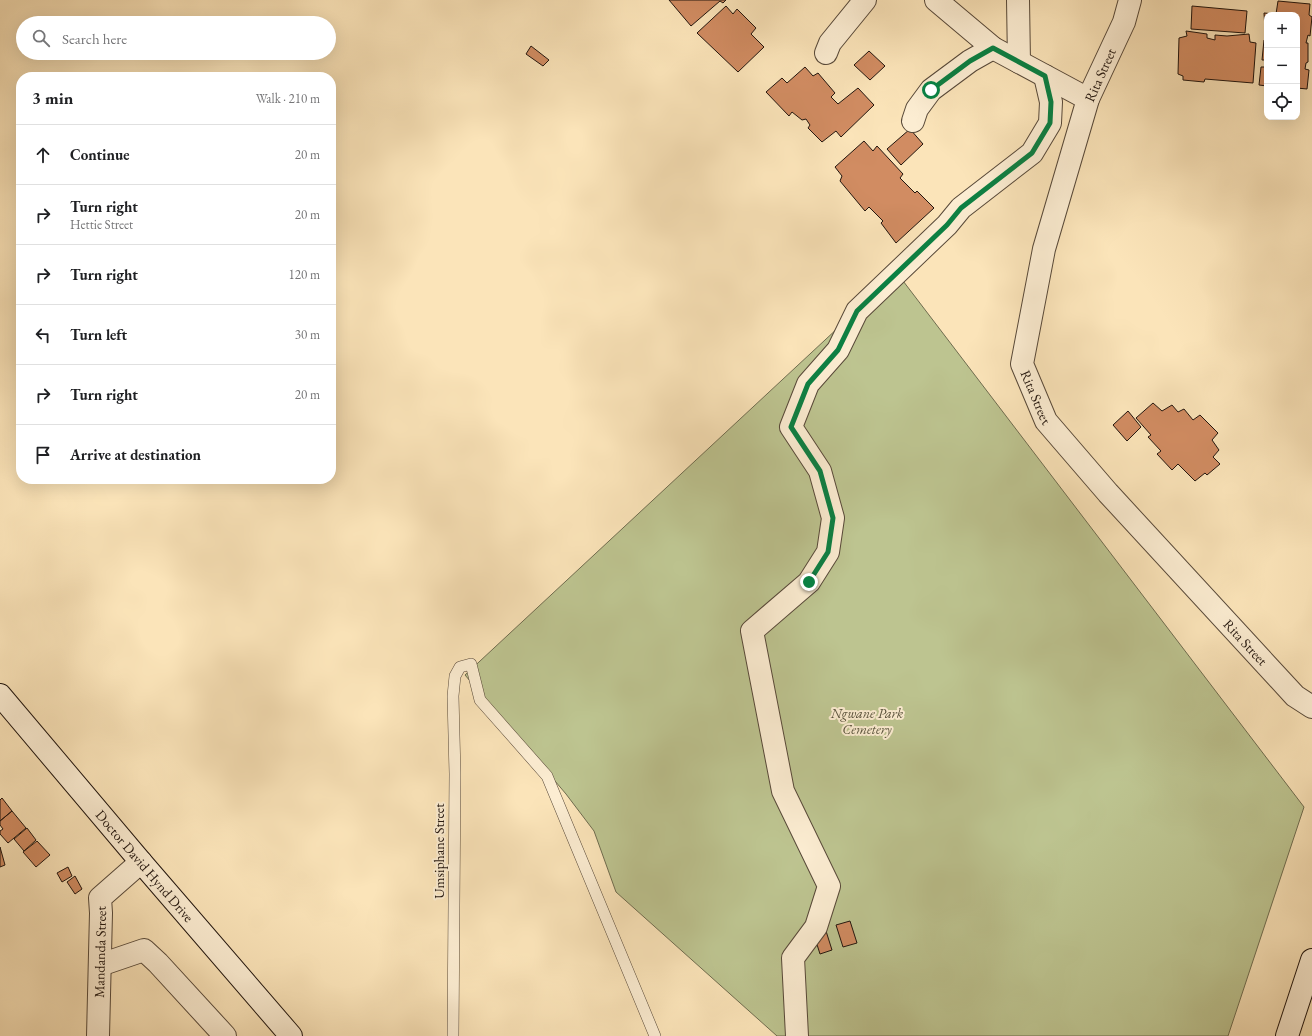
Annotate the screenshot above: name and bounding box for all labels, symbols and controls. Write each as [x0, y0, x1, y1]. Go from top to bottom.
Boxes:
map controls [1264, 12, 1300, 120]
button: + [1264, 12, 1300, 48]
search box [16, 16, 336, 60]
icon: search [30, 27, 52, 49]
text: Search here [62, 29, 127, 48]
street label: Rita Street [1080, 45, 1120, 105]
button: − [1264, 48, 1300, 84]
route start [922, 81, 940, 99]
button: locate [1264, 84, 1300, 120]
text: 3 min [32, 87, 73, 109]
text: Walk · 210 m [256, 90, 320, 107]
icon: ahead [32, 144, 54, 166]
text: Continue [70, 145, 130, 164]
text: 20 m [295, 146, 320, 163]
text: Turn right [70, 197, 138, 216]
icon: right [32, 204, 54, 226]
text: 20 m [295, 206, 320, 223]
text: Hettie Street [70, 216, 133, 233]
icon: right [32, 264, 54, 286]
text: Turn right [70, 265, 138, 284]
text: 120 m [289, 266, 320, 283]
icon: left [32, 324, 54, 346]
text: Turn left [70, 325, 127, 344]
text: 30 m [295, 326, 320, 343]
street label: Rita Street [1017, 367, 1055, 429]
icon: right [32, 384, 54, 406]
text: Turn right [70, 385, 138, 404]
text: 20 m [295, 386, 320, 403]
icon: arrive [32, 444, 54, 466]
text: Arrive at destination [70, 445, 201, 464]
route end [800, 573, 818, 591]
street label: Rita Street [1220, 615, 1272, 670]
park label: Ngwane Park Cemetery [830, 704, 904, 738]
street label: Umsiphane Street [430, 803, 448, 899]
street label: Doctor David Hynd Drive [92, 806, 198, 926]
street label: Mandanda Street [90, 905, 110, 998]

